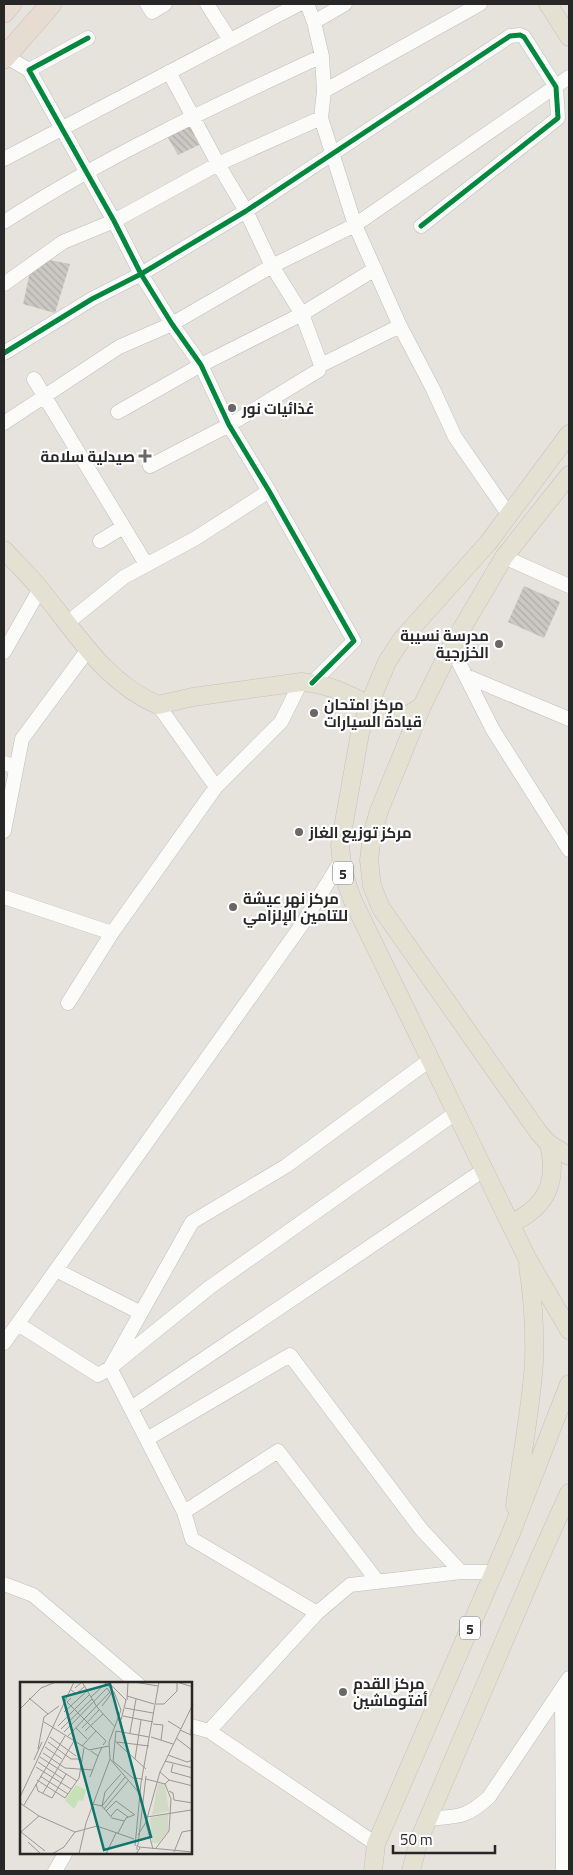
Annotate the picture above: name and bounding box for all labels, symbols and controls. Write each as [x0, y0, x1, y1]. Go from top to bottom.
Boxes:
place label: غذائيات نور [241, 397, 314, 420]
marker: غذائيات نور [226, 402, 238, 414]
place label: صيدلية سلامة [41, 445, 135, 468]
marker: صيدلية سلامة [139, 450, 151, 462]
place label: مدرسة نسيبة الخزرجية [400, 624, 489, 664]
marker: مدرسة نسيبة الخزرجية [493, 638, 505, 650]
place label: مركز امتحان قيادة السيارات [324, 693, 422, 733]
marker: مركز امتحان قيادة السيارات [308, 707, 320, 719]
place label: مركز توزيع الغاز [308, 821, 412, 844]
marker: مركز توزيع الغاز [293, 826, 305, 838]
road number: 5 [333, 861, 353, 884]
place label: مركز نهر عيشة للتامين الإلزامي [243, 887, 348, 928]
marker: مركز نهر عيشة للتامين الإلزامي [227, 901, 239, 913]
road number: 5 [460, 1616, 480, 1640]
place label: مركز القدم أفتوماشين [353, 1672, 428, 1712]
inset map [20, 1682, 192, 1855]
marker: مركز القدم أفتوماشين [337, 1686, 349, 1698]
scale bar [393, 1822, 496, 1854]
text: 50 m [400, 1828, 433, 1851]

